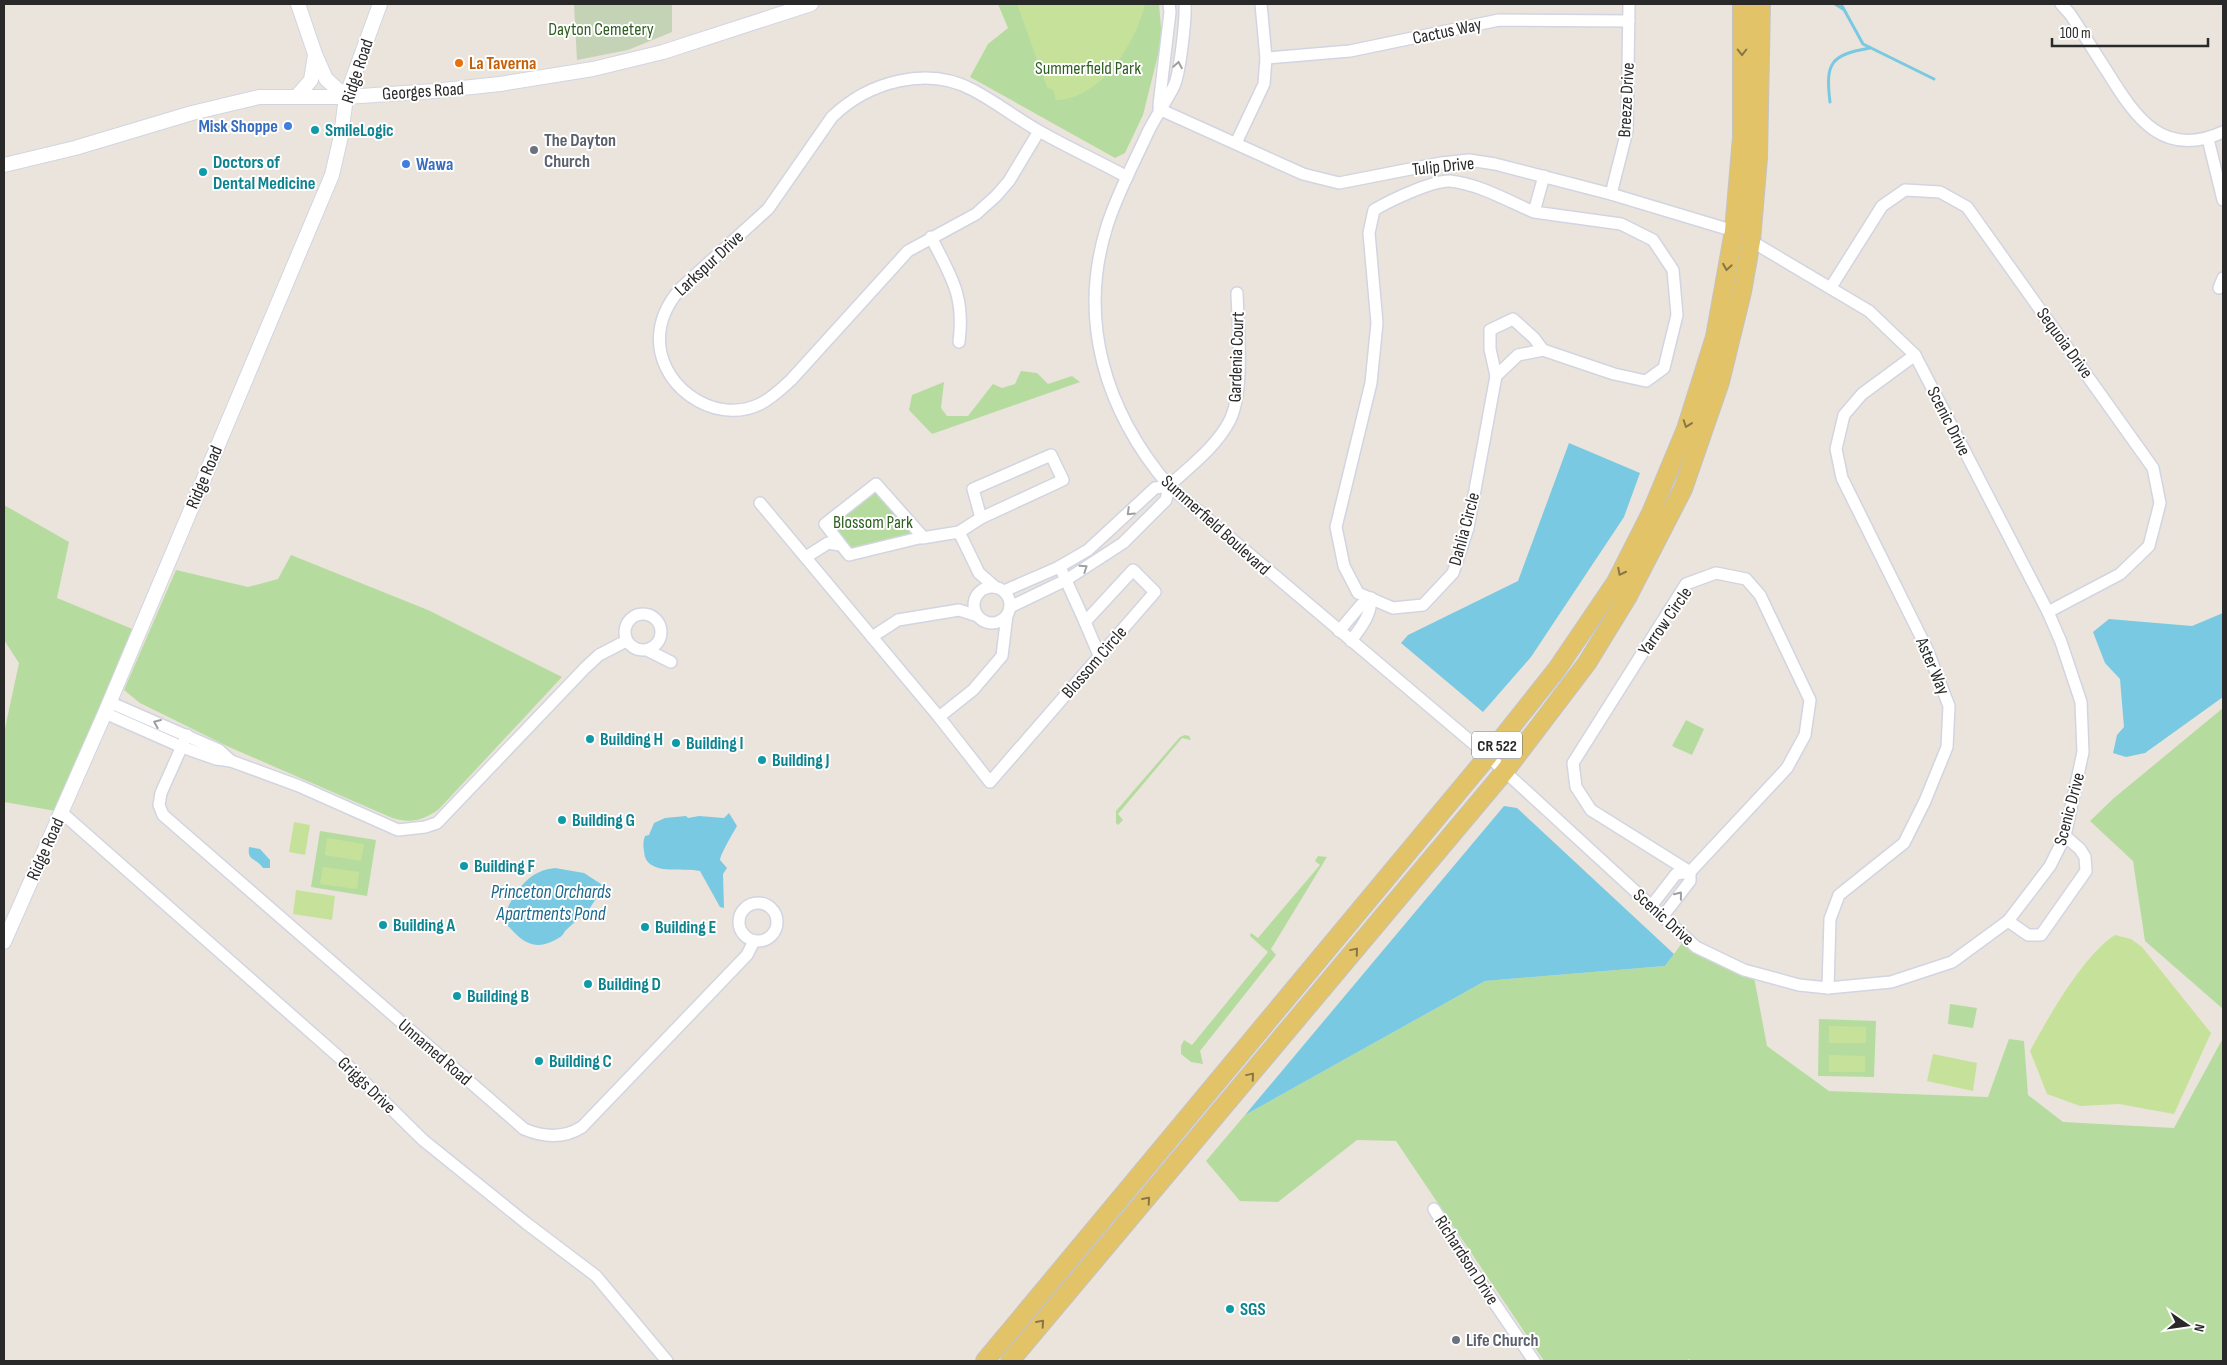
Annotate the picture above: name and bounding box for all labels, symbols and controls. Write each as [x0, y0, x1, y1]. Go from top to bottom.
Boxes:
street label: Cactus Way [1411, 14, 1483, 49]
scale bar [2052, 15, 2208, 47]
park label: Dayton Cemetery [548, 19, 654, 40]
text: 100 m [2060, 24, 2091, 43]
street label: Ridge Road [337, 36, 378, 106]
one-way arrow [1737, 49, 1747, 57]
place label: La Taverna [469, 53, 536, 74]
marker: La Taverna [453, 57, 465, 69]
park label: Summerfield Park [1035, 58, 1141, 79]
one-way arrow [1172, 61, 1182, 70]
street label: Breeze Drive [1614, 62, 1639, 138]
street label: Georges Road [381, 78, 465, 105]
place label: Misk Shoppe [198, 116, 278, 137]
marker: Misk Shoppe [282, 120, 294, 132]
place label: SmileLogic [325, 120, 394, 141]
marker: SmileLogic [309, 124, 321, 136]
place label: The Dayton Church [544, 130, 616, 172]
marker: The Dayton Church [528, 144, 540, 156]
place label: Doctors of Dental Medicine [213, 152, 315, 194]
street label: Tulip Drive [1411, 153, 1475, 180]
place label: Wawa [416, 154, 453, 175]
marker: Wawa [400, 158, 412, 170]
marker: Doctors of Dental Medicine [197, 166, 209, 178]
street label: Larkspur Drive [671, 226, 748, 300]
one-way arrow [1723, 262, 1733, 271]
street label: Sequoia Drive [2032, 304, 2097, 383]
street label: Gardenia Court [1224, 311, 1249, 403]
street label: Scenic Drive [1922, 383, 1975, 459]
one-way arrow [1683, 419, 1693, 427]
street label: Ridge Road [182, 443, 227, 512]
street label: Summerfield Boulevard [1157, 471, 1274, 580]
street label: Dahlia Circle [1445, 490, 1484, 568]
one-way arrow [1127, 506, 1136, 515]
park label: Blossom Park [833, 512, 913, 533]
one-way arrow [1079, 565, 1088, 574]
one-way arrow [1617, 567, 1627, 576]
street label: Yarrow Circle [1634, 583, 1697, 660]
street label: Blossom Circle [1058, 622, 1131, 702]
street label: Aster Way [1911, 634, 1954, 698]
one-way arrow [153, 718, 162, 729]
place label: Building H [600, 729, 663, 750]
road number: CR 522 [1472, 732, 1522, 758]
marker: Building H [584, 733, 596, 745]
place label: Building I [686, 733, 744, 754]
marker: Building I [670, 737, 682, 749]
place label: Building J [772, 750, 830, 771]
marker: Building J [756, 754, 768, 766]
street label: Scenic Drive [2050, 770, 2089, 848]
place label: Building G [572, 810, 635, 831]
marker: Building G [556, 814, 568, 826]
street label: Ridge Road [22, 815, 69, 884]
place label: Building F [474, 856, 535, 877]
marker: Building F [458, 860, 470, 872]
water label: Princeton Orchards Apartments Pond [491, 881, 612, 926]
street label: Scenic Drive [1629, 885, 1698, 950]
one-way arrow [1674, 892, 1682, 901]
place label: Building A [393, 915, 456, 936]
place label: Building E [655, 917, 716, 938]
marker: Building A [377, 919, 389, 931]
marker: Building E [639, 921, 651, 933]
one-way arrow [1350, 948, 1358, 957]
place label: Building D [598, 974, 661, 995]
marker: Building D [582, 978, 594, 990]
place label: Building B [467, 986, 530, 1007]
marker: Building B [451, 990, 463, 1002]
street label: Unnamed Road [394, 1015, 476, 1090]
place label: Building C [549, 1051, 612, 1072]
street label: Griggs Drive [333, 1053, 400, 1118]
marker: Building C [533, 1055, 545, 1067]
one-way arrow [1246, 1072, 1255, 1081]
one-way arrow [1141, 1197, 1150, 1206]
street label: Richardson Drive [1430, 1212, 1503, 1309]
place label: SGS [1240, 1299, 1266, 1320]
north arrow [2162, 1300, 2212, 1350]
marker: SGS [1224, 1303, 1236, 1315]
one-way arrow [1035, 1320, 1044, 1329]
text: N [2190, 1322, 2208, 1333]
place label: Life Church [1466, 1330, 1539, 1351]
marker: Life Church [1450, 1334, 1462, 1346]

